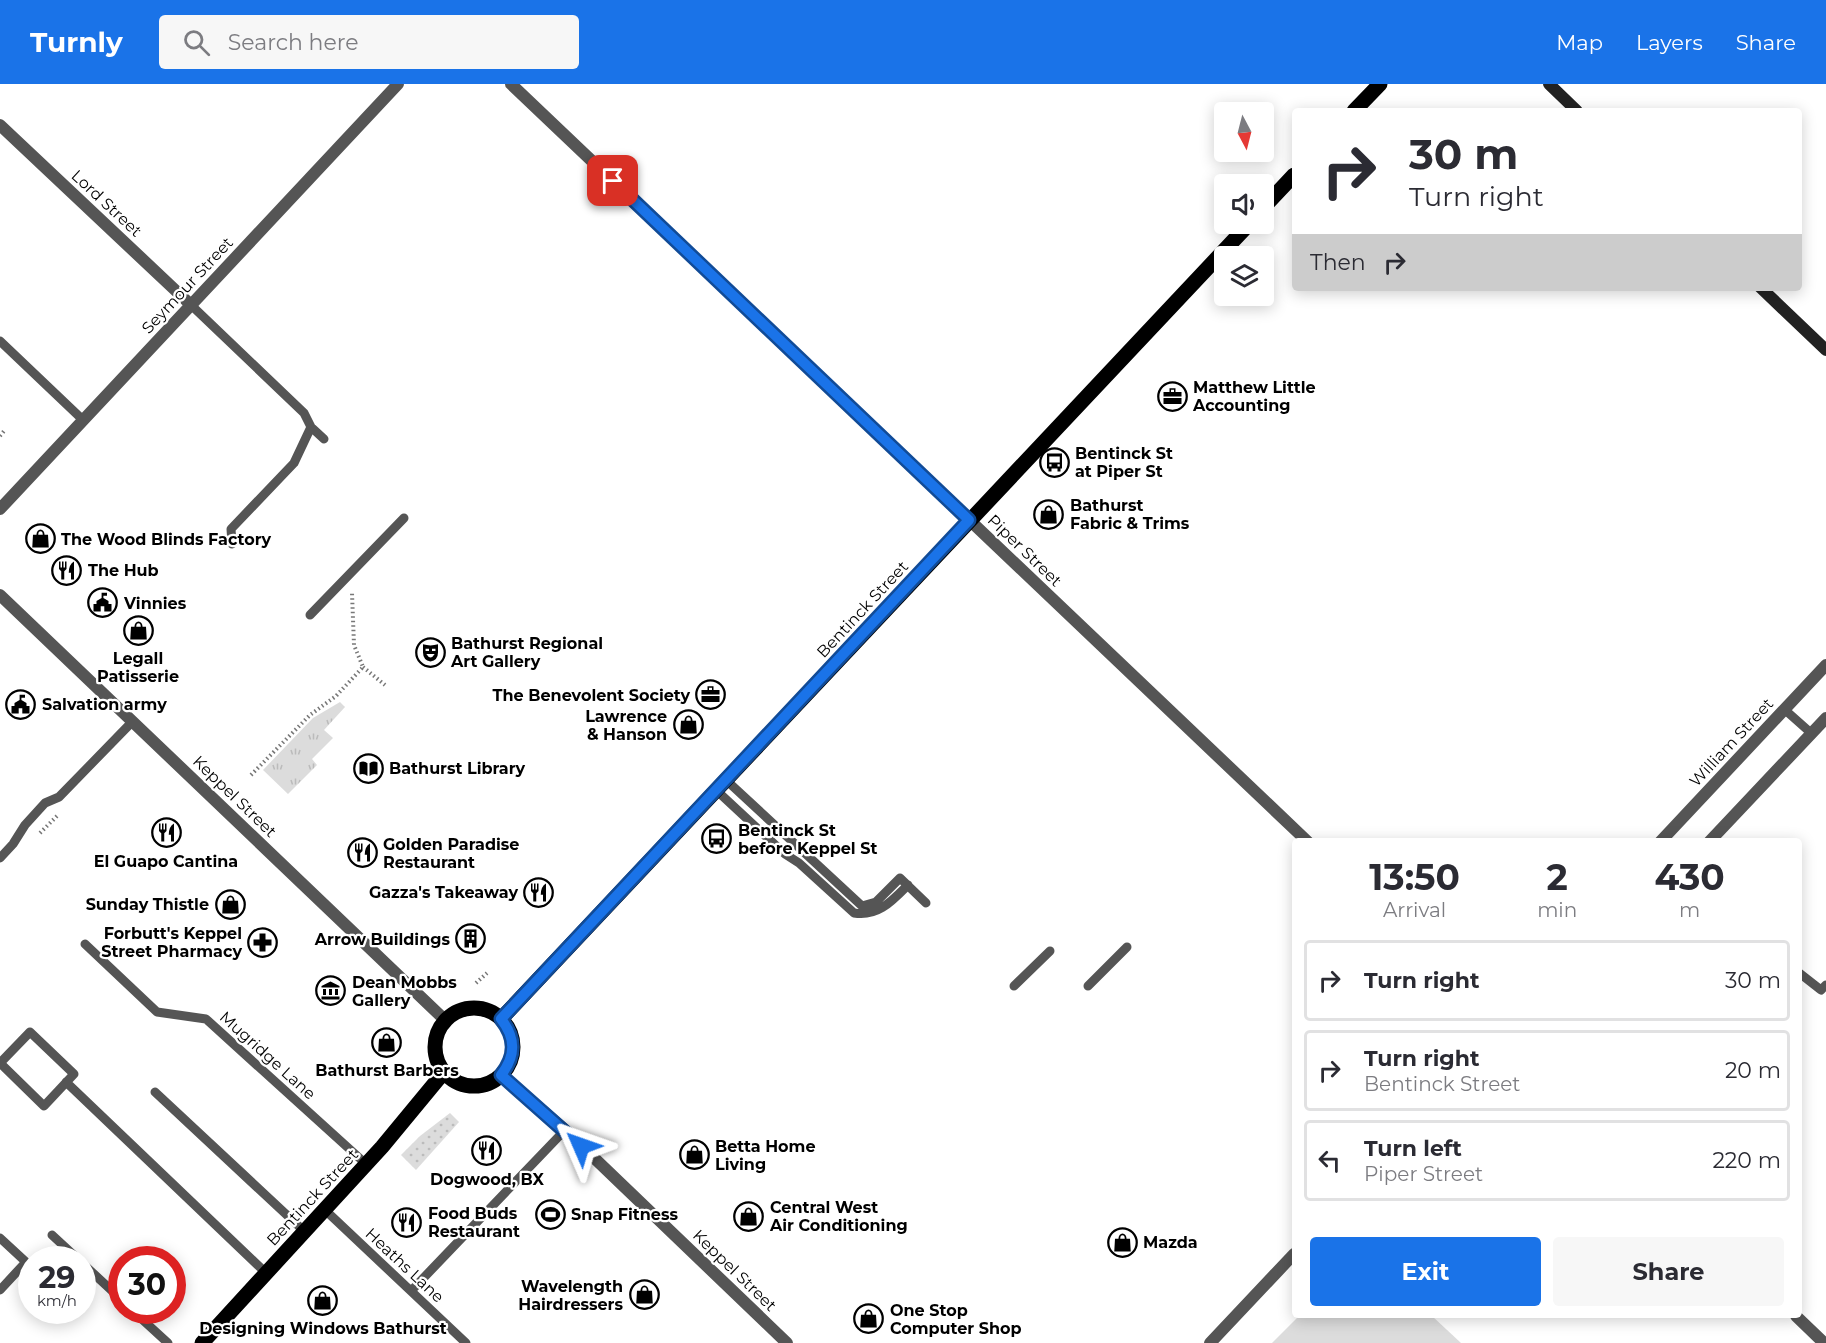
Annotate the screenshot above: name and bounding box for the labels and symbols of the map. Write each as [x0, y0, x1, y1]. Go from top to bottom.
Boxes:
north arrow [1214, 102, 1274, 162]
pin [587, 155, 638, 206]
street label: Lord Street [68, 166, 146, 241]
street label: Seymour Street [138, 233, 237, 337]
place label: Matthew Little Accounting [1192, 378, 1316, 415]
office icon: Matthew Little Accounting [1156, 380, 1188, 412]
place label: Bentinck St at Piper St [1075, 444, 1173, 481]
bus stop icon: Bentinck St at Piper St [1038, 446, 1070, 478]
place label: Bathurst Fabric & Trims [1070, 496, 1190, 533]
shop icon: Bathurst Fabric & Trims [1033, 498, 1065, 530]
street label: Piper Street [984, 510, 1066, 591]
shop icon: The Wood Blinds Factory [24, 523, 56, 555]
place label: The Wood Blinds Factory [61, 530, 272, 549]
restaurant icon: The Hub [51, 554, 83, 586]
street label: Bentinck Street [813, 557, 912, 662]
place label: The Hub [88, 561, 159, 580]
public building icon: Vinnies [87, 587, 119, 619]
place label: Vinnies [123, 594, 187, 613]
shop icon: Legall Patisserie [122, 614, 154, 646]
place label: Bathurst Regional Art Gallery [450, 634, 603, 671]
theatre icon: Bathurst Regional Art Gallery [414, 636, 446, 668]
place label: Legall Patisserie [97, 649, 179, 686]
office icon: The Benevolent Society [695, 679, 727, 711]
place label: The Benevolent Society [493, 686, 690, 705]
public building icon: Salvation army [5, 688, 37, 720]
street label: William Street [1686, 694, 1777, 790]
place label: Salvation army [42, 695, 167, 714]
place label: Lawrence & Hanson [585, 707, 667, 744]
shop icon: Lawrence & Hanson [672, 709, 704, 741]
street label: Keppel Street [189, 752, 281, 841]
library icon: Bathurst Library [352, 752, 384, 784]
place label: Bathurst Library [389, 759, 526, 778]
restaurant icon: El Guapo Cantina [150, 817, 182, 849]
place label: Bentinck St before Keppel St [738, 821, 877, 858]
bus stop icon: Bentinck St before Keppel St [701, 823, 733, 855]
place label: Golden Paradise Restaurant [383, 835, 519, 872]
restaurant icon: Golden Paradise Restaurant [346, 837, 378, 869]
place label: El Guapo Cantina [94, 852, 238, 871]
restaurant icon: Gazza's Takeaway [523, 876, 555, 908]
place label: Gazza's Takeaway [369, 883, 518, 902]
shop icon: Sunday Thistle [214, 888, 246, 920]
place label: Sunday Thistle [86, 895, 209, 914]
building icon: Arrow Buildings [455, 923, 487, 955]
place label: Forbutt's Keppel Street Pharmacy [101, 924, 242, 961]
pharmacy icon: Forbutt's Keppel Street Pharmacy [247, 926, 279, 958]
place label: Arrow Buildings [314, 930, 450, 949]
place label: Dean Mobbs Gallery [352, 973, 457, 1010]
museum icon: Dean Mobbs Gallery [315, 975, 347, 1007]
street label: Mugridge Lane [216, 1007, 320, 1103]
shop icon: Bathurst Barbers [371, 1026, 403, 1058]
place label: Bathurst Barbers [315, 1061, 459, 1080]
position arrow [549, 1114, 613, 1178]
restaurant icon: Dogwood, BX [471, 1135, 503, 1167]
place label: Betta Home Living [715, 1137, 816, 1174]
shop icon: Betta Home Living [678, 1139, 710, 1171]
street label: Bentinck Street [263, 1145, 362, 1250]
place label: Dogwood, BX [430, 1170, 545, 1189]
sports icon: Snap Fitness [534, 1198, 566, 1230]
place label: Central West Air Conditioning [769, 1198, 908, 1235]
shop icon: Central West Air Conditioning [733, 1200, 765, 1232]
place label: Food Buds Restaurant [428, 1204, 520, 1241]
place label: Snap Fitness [571, 1205, 678, 1224]
restaurant icon: Food Buds Restaurant [391, 1206, 423, 1238]
street label: Heaths Lane [361, 1224, 448, 1307]
street label: Keppel Street [689, 1226, 781, 1315]
shop icon: Mazda [1106, 1226, 1138, 1258]
place label: Mazda [1143, 1233, 1198, 1252]
speed limit sign: 30 [108, 1246, 186, 1324]
place label: Wavelength Hairdressers [518, 1277, 624, 1314]
shop icon: Wavelength Hairdressers [628, 1279, 660, 1311]
shop icon: Designing Windows Bathurst [307, 1284, 339, 1316]
place label: One Stop Computer Shop [890, 1301, 1022, 1338]
shop icon: One Stop Computer Shop [853, 1303, 885, 1335]
place label: Designing Windows Bathurst [199, 1319, 447, 1338]

